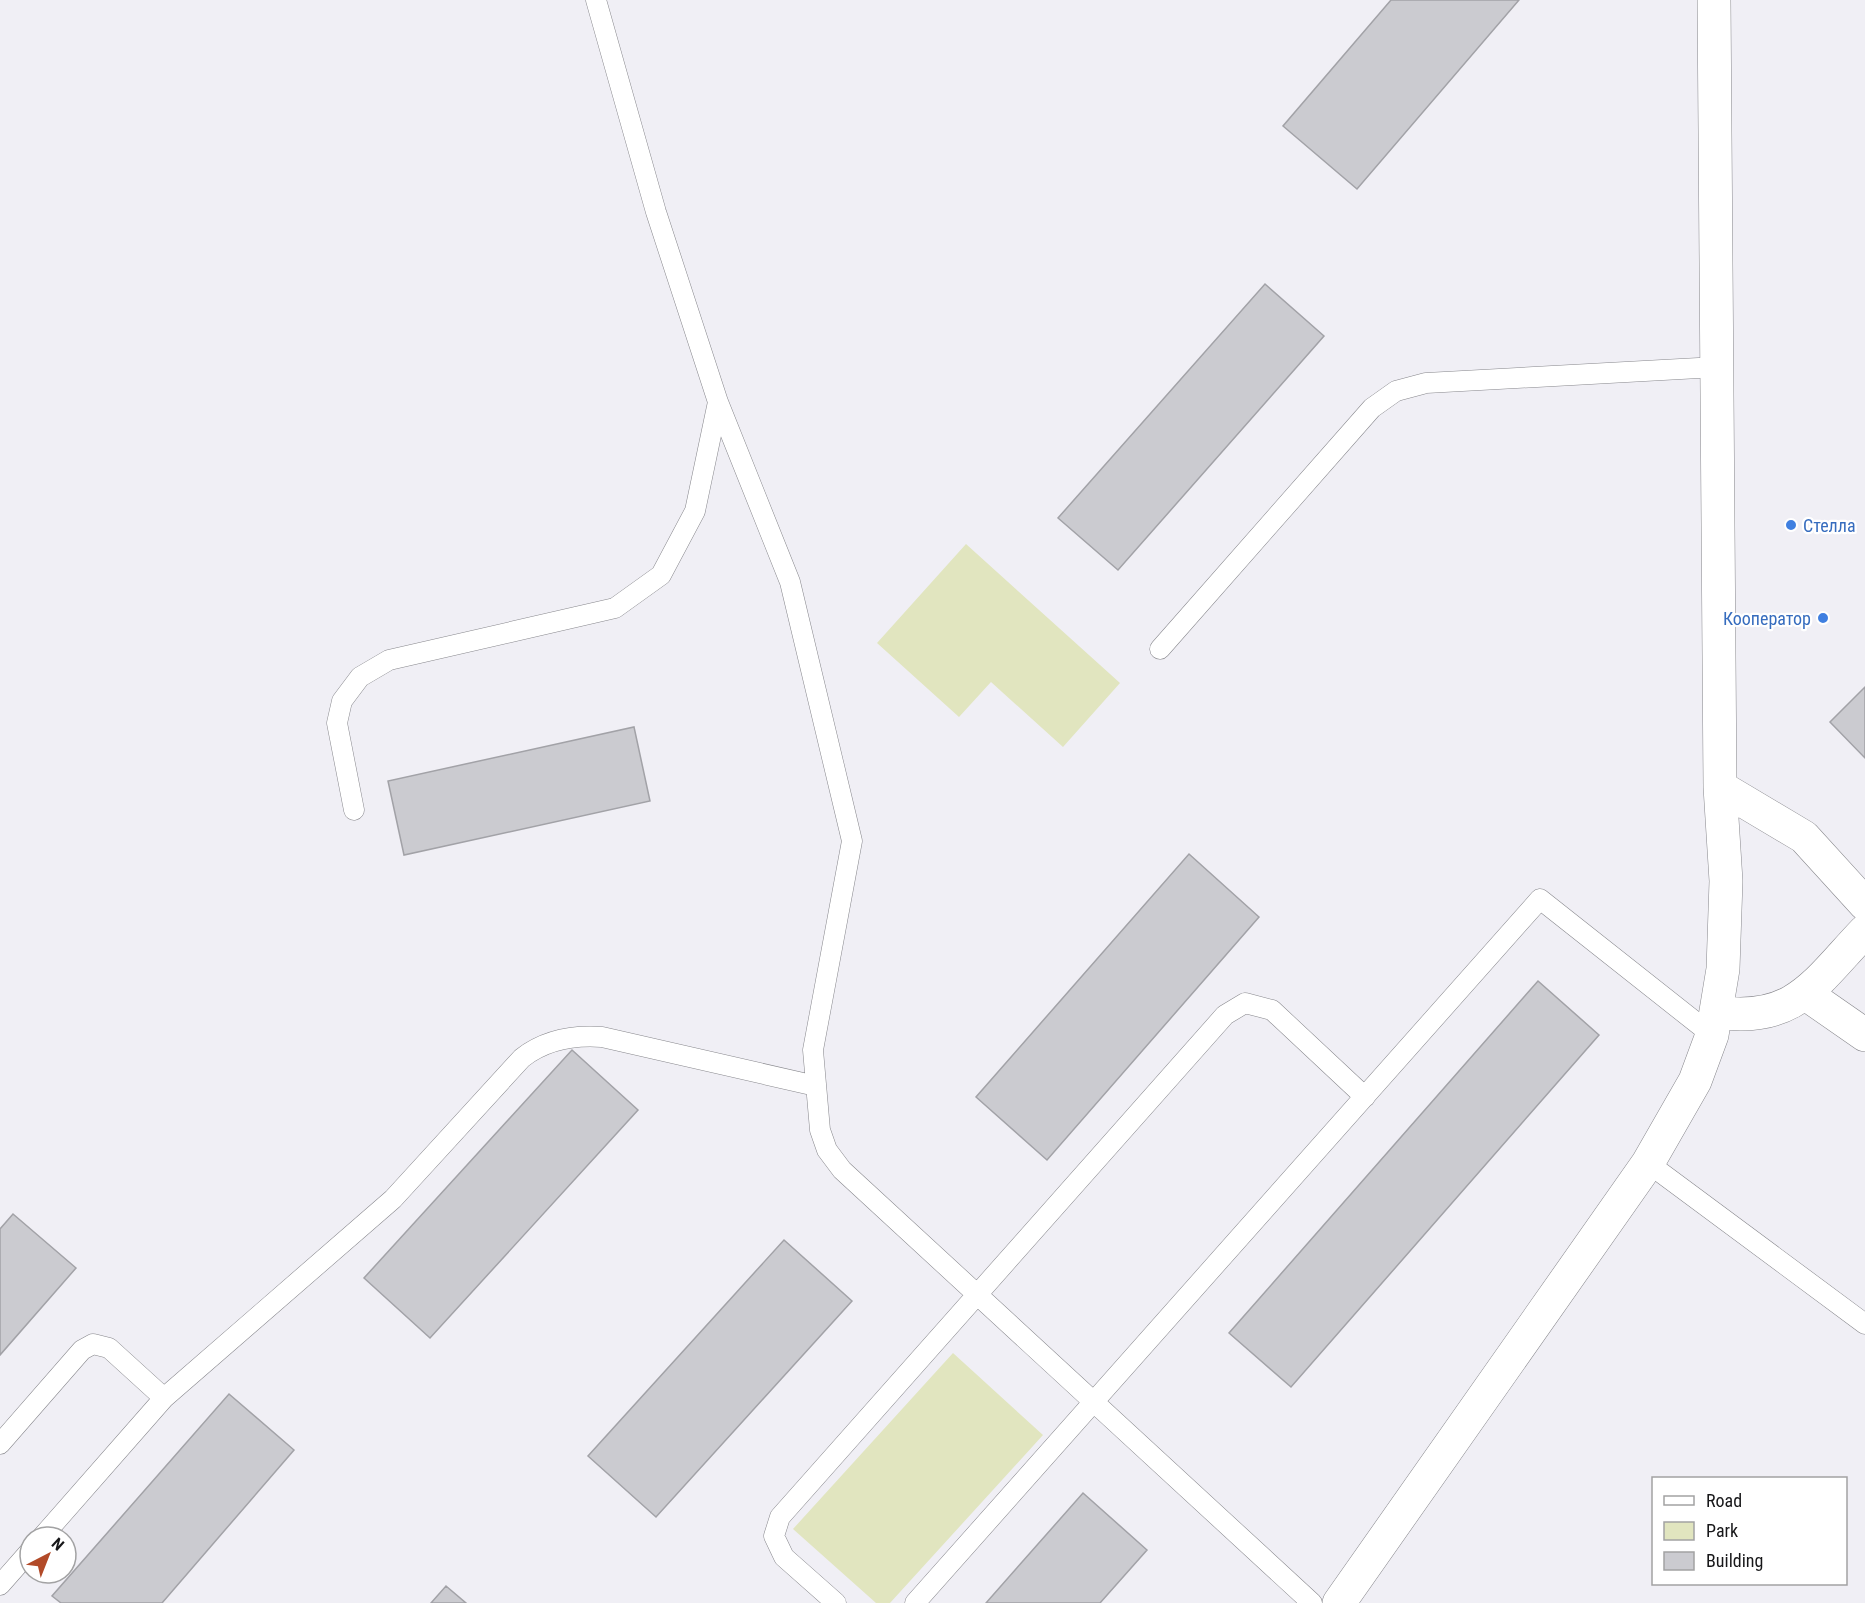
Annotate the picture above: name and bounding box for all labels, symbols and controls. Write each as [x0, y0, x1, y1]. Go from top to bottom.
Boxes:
place label: Стелла [1803, 515, 1856, 536]
marker: Стелла [1784, 518, 1798, 532]
place label: Кооператор [1723, 608, 1811, 629]
marker: Кооператор [1816, 611, 1830, 625]
legend [1652, 1477, 1847, 1585]
text: Road [1706, 1490, 1742, 1511]
text: Park [1706, 1520, 1738, 1541]
north arrow [18, 1525, 78, 1585]
text: N [48, 1534, 68, 1555]
text: Building [1706, 1550, 1763, 1571]

